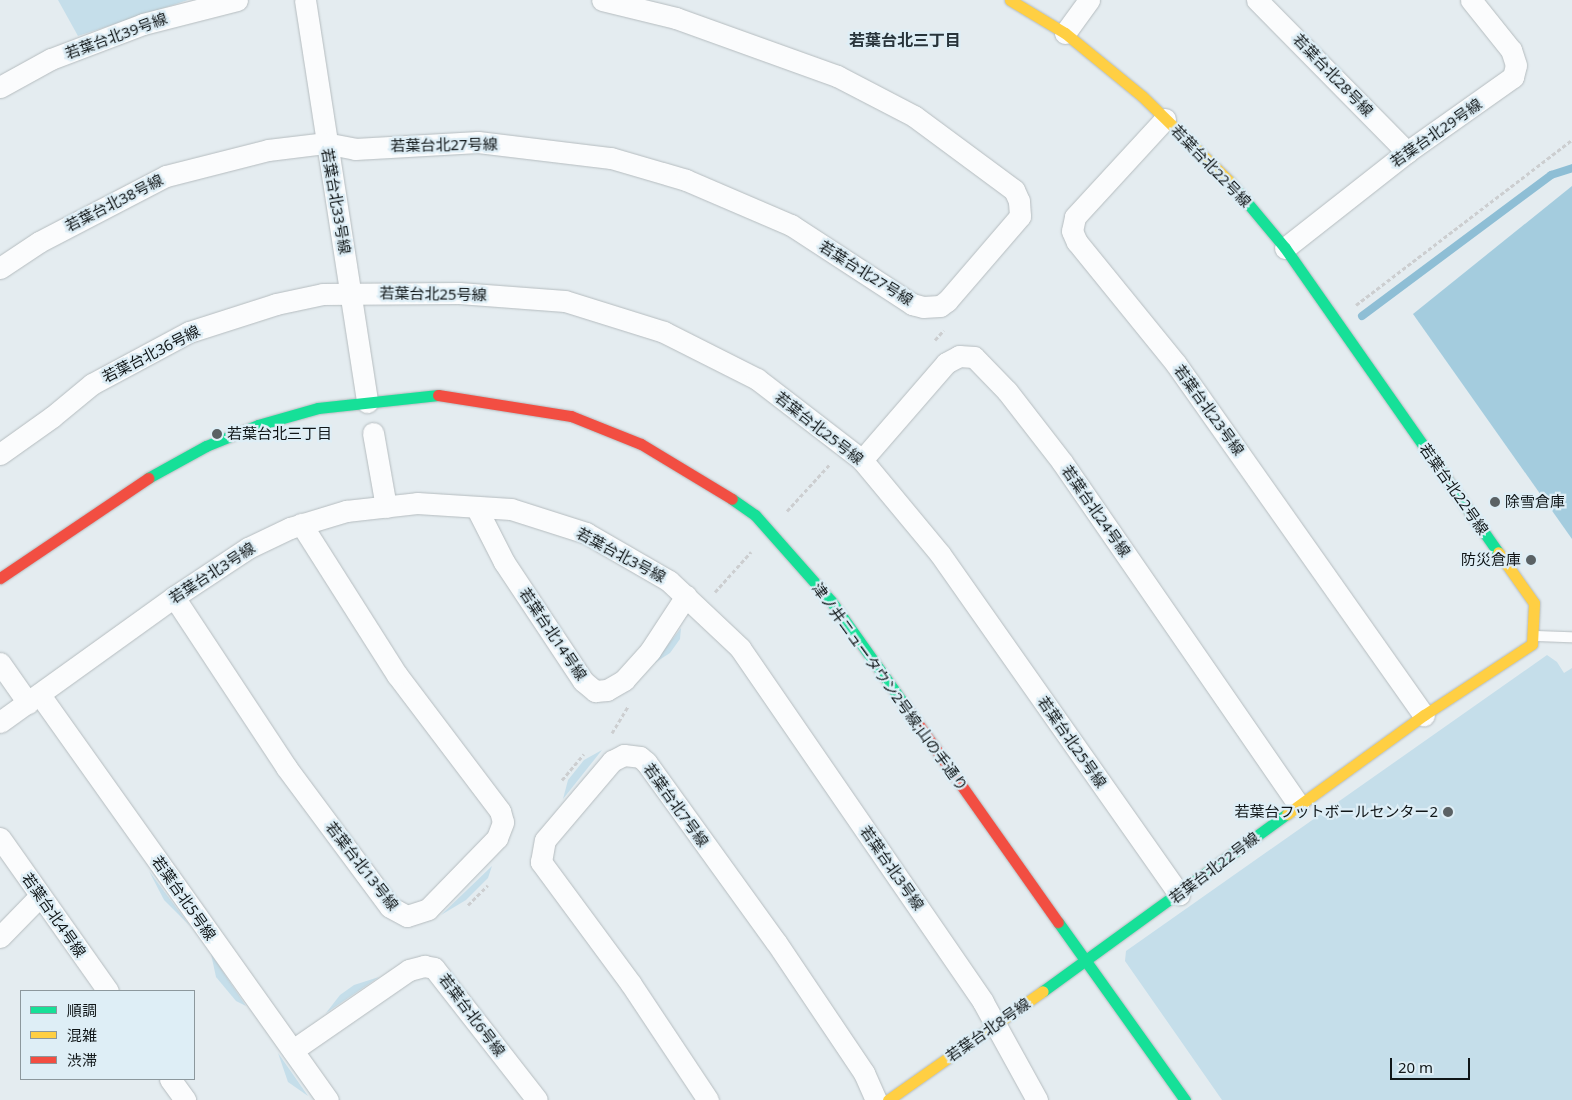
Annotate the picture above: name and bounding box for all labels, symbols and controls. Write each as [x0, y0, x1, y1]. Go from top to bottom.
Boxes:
street label: 若葉台北39号線 [63, 9, 169, 63]
district label: 若葉台北三丁目 [849, 30, 961, 50]
street label: 若葉台北28号線 [1289, 30, 1377, 120]
street label: 若葉台北29号線 [1387, 95, 1485, 171]
street label: 若葉台北22号線 [1167, 121, 1255, 211]
street label: 若葉台北27号線 [390, 135, 498, 155]
street label: 若葉台北33号線 [318, 147, 354, 255]
street label: 若葉台北38号線 [62, 171, 166, 235]
street label: 若葉台北27号線 [816, 237, 916, 309]
street label: 若葉台北25号線 [379, 284, 487, 304]
street label: 若葉台北36号線 [99, 322, 203, 386]
street label: 若葉台北23号線 [1170, 361, 1248, 459]
street label: 若葉台北25号線 [771, 388, 867, 468]
place label: 若葉台北三丁目 [227, 425, 332, 443]
marker: 若葉台北三丁目 [211, 428, 223, 440]
street label: 若葉台北22号線 [1416, 440, 1492, 538]
street label: 若葉台北24号線 [1058, 462, 1134, 560]
place label: 除雪倉庫 [1505, 493, 1565, 511]
marker: 除雪倉庫 [1489, 496, 1501, 508]
street label: 若葉台北3号線 [573, 524, 669, 586]
street label: 若葉台北3号線 [166, 539, 258, 607]
place label: 防災倉庫 [1461, 551, 1521, 569]
marker: 防災倉庫 [1525, 554, 1537, 566]
street label: 津ノ井ニュータウン2号線;山の手通り [808, 580, 972, 794]
street label: 若葉台北14号線 [516, 585, 590, 683]
street label: 若葉台北25号線 [1034, 693, 1110, 791]
street label: 若葉台北7号線 [640, 760, 712, 850]
place label: 若葉台フットボールセンター2 [1234, 803, 1438, 821]
marker: 若葉台フットボールセンター2 [1442, 806, 1454, 818]
street label: 若葉台北13号線 [322, 818, 402, 914]
street label: 若葉台北3号線 [856, 822, 928, 914]
street label: 若葉台北22号線 [1166, 829, 1262, 907]
street label: 若葉台北5号線 [148, 852, 220, 944]
street label: 若葉台北4号線 [18, 869, 90, 961]
street label: 若葉台北6号線 [435, 970, 509, 1060]
legend [20, 990, 195, 1080]
street label: 若葉台北8号線 [942, 994, 1034, 1066]
text: 順調 [67, 1000, 97, 1020]
text: 混雑 [67, 1025, 97, 1045]
scale bar [1392, 1048, 1472, 1080]
text: 渋滞 [67, 1050, 97, 1070]
text: 20 m [1398, 1057, 1433, 1077]

